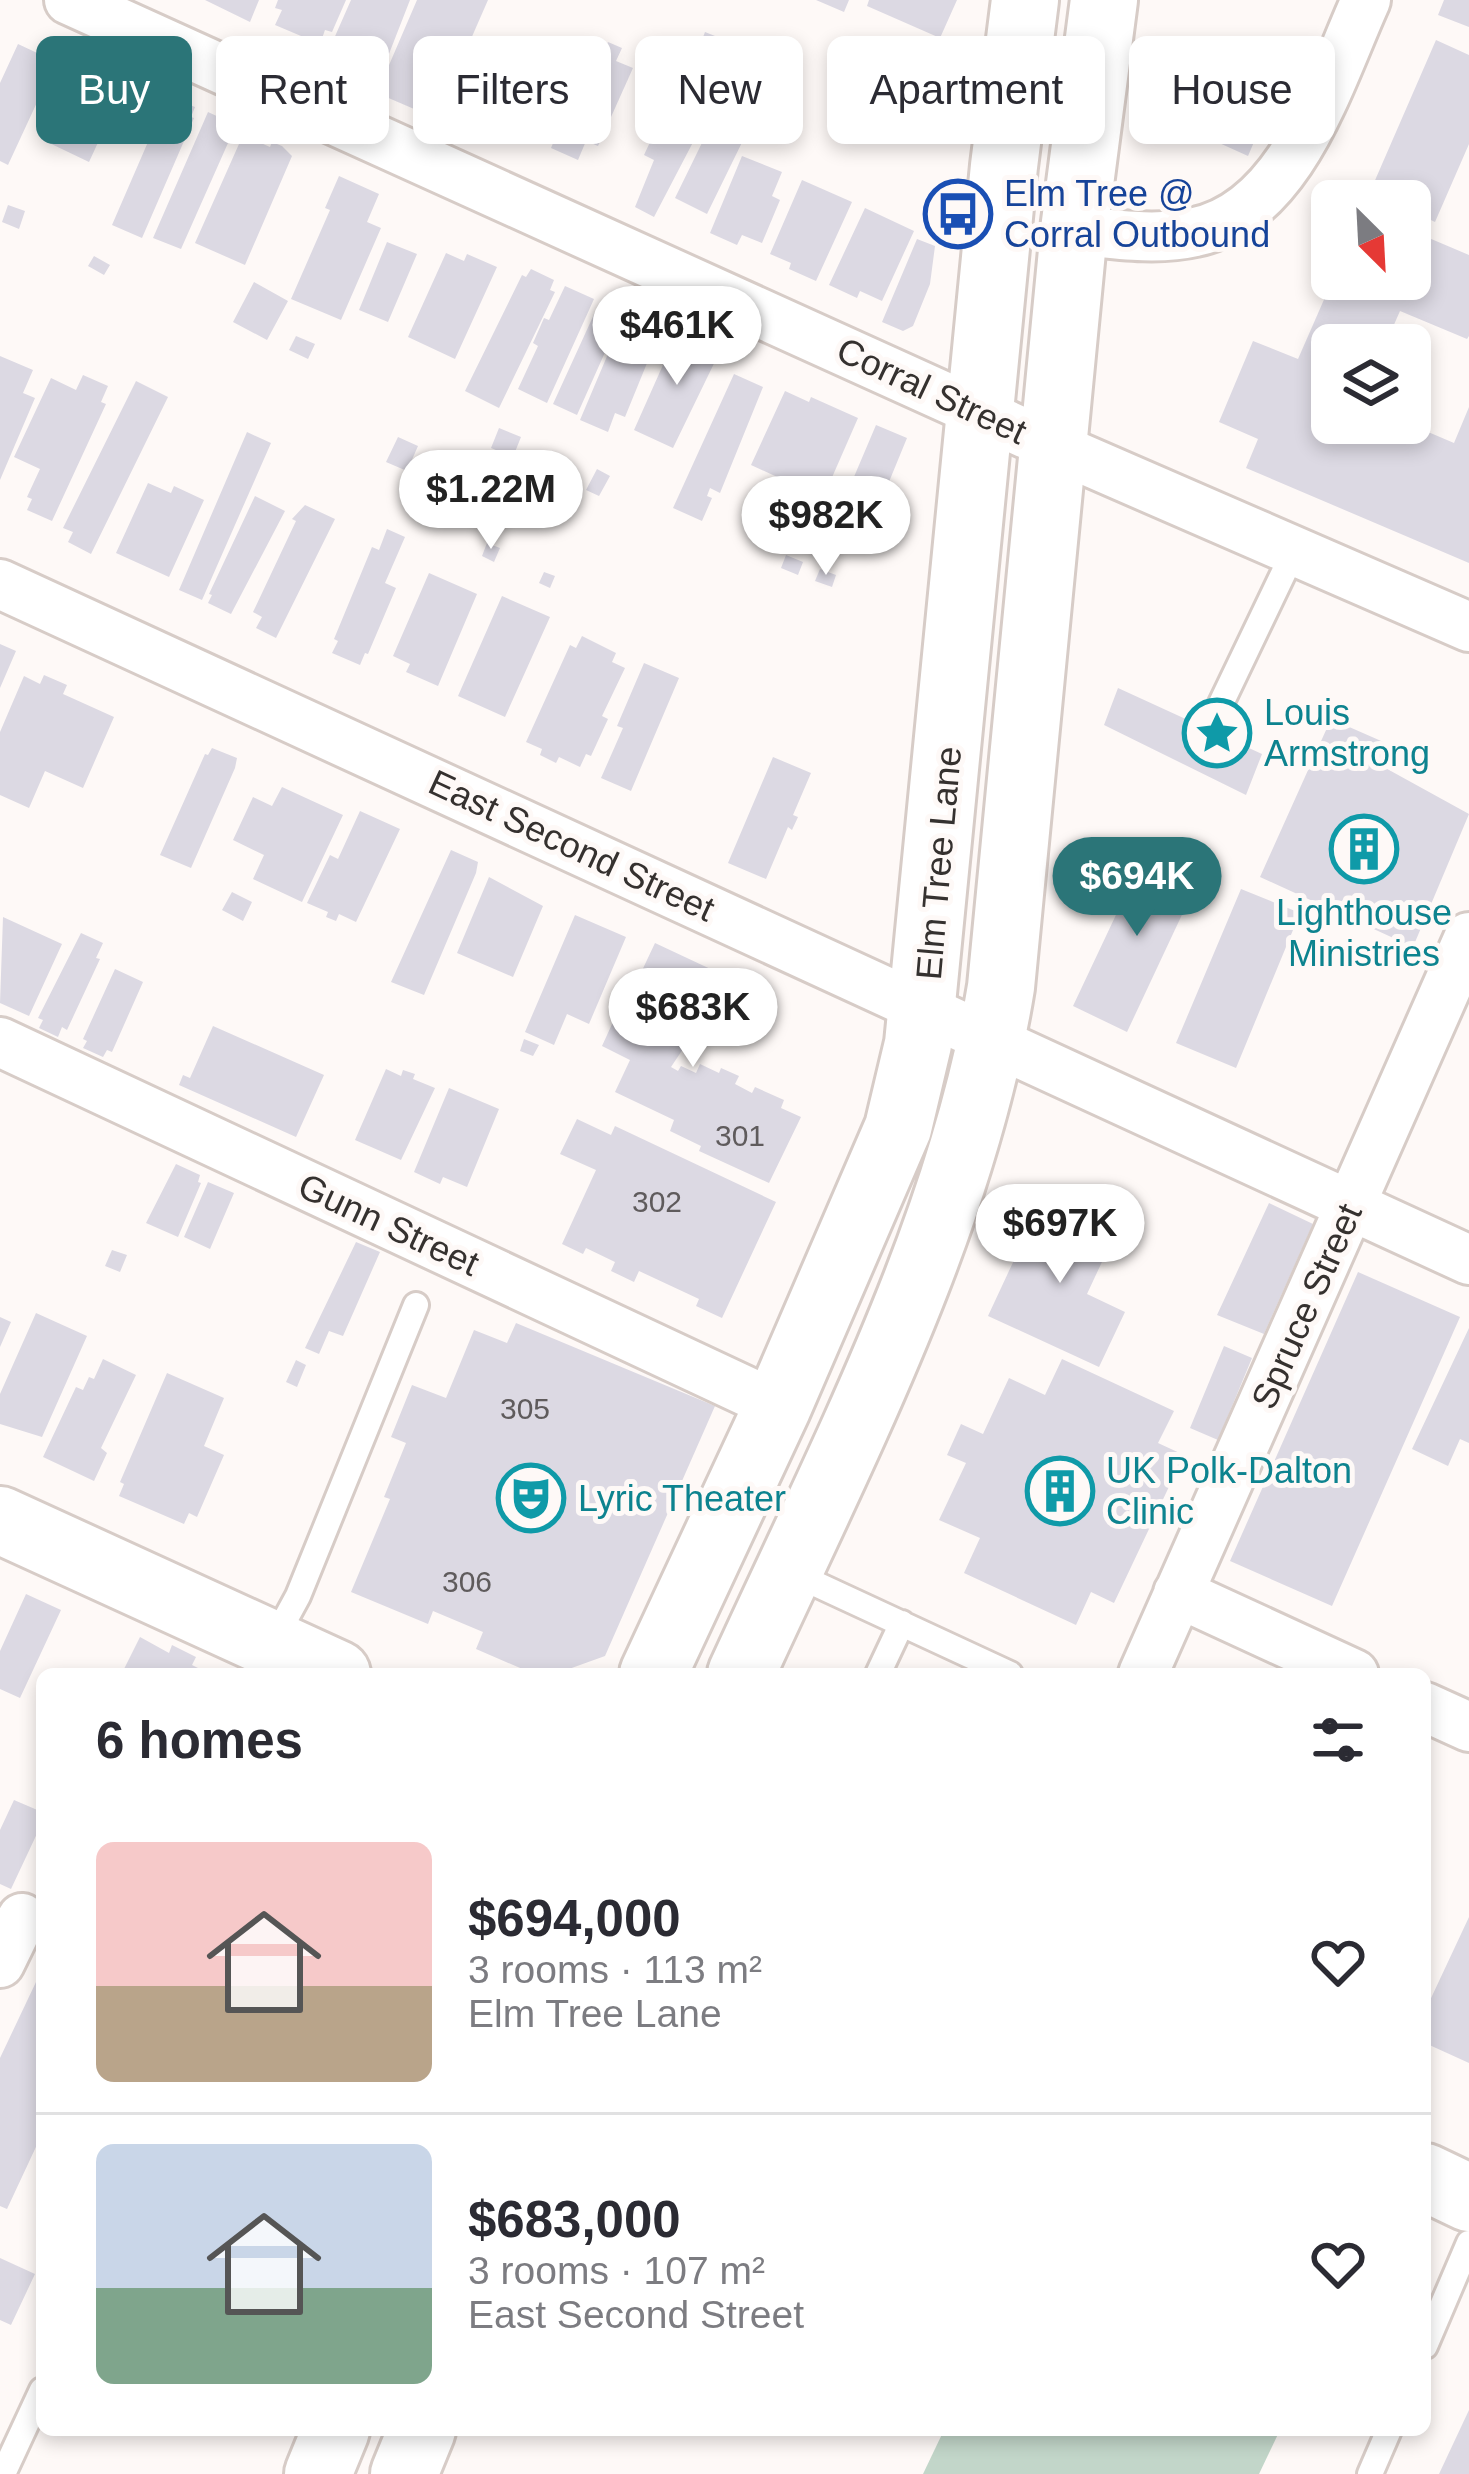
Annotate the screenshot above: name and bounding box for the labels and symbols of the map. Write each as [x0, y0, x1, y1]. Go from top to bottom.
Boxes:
place label: Elm Tree @ Corral Outbound [1004, 173, 1270, 255]
bus stop icon: Elm Tree @ Corral Outbound [923, 179, 993, 249]
north arrow [1311, 180, 1431, 300]
pin: $461K [593, 286, 761, 388]
street label: Corral Street [831, 329, 1033, 452]
pin: $1.22M [393, 450, 589, 552]
pin: $982K [742, 476, 910, 578]
place label: Louis Armstrong [1264, 692, 1430, 774]
place icon: Louis Armstrong [1182, 698, 1252, 768]
street label: Elm Tree Lane [908, 745, 969, 981]
street label: East Second Street [423, 761, 721, 930]
building icon: Lighthouse Ministries [1329, 814, 1399, 884]
pin: $694K [1053, 837, 1221, 939]
place label: Lighthouse Ministries [1276, 892, 1452, 974]
pin: $683K [609, 968, 777, 1070]
house number: 301 [715, 1119, 765, 1152]
street label: Gunn Street [292, 1165, 485, 1284]
pin: $697K [976, 1184, 1144, 1286]
house number: 302 [632, 1185, 682, 1218]
street label: Spruce Street [1243, 1197, 1370, 1415]
house number: 305 [500, 1392, 550, 1425]
place label: UK Polk-Dalton Clinic [1106, 1450, 1352, 1532]
building icon: UK Polk-Dalton Clinic [1025, 1456, 1095, 1526]
theatre icon: Lyric Theater [496, 1463, 566, 1533]
place label: Lyric Theater [578, 1478, 786, 1519]
house number: 306 [442, 1565, 492, 1598]

